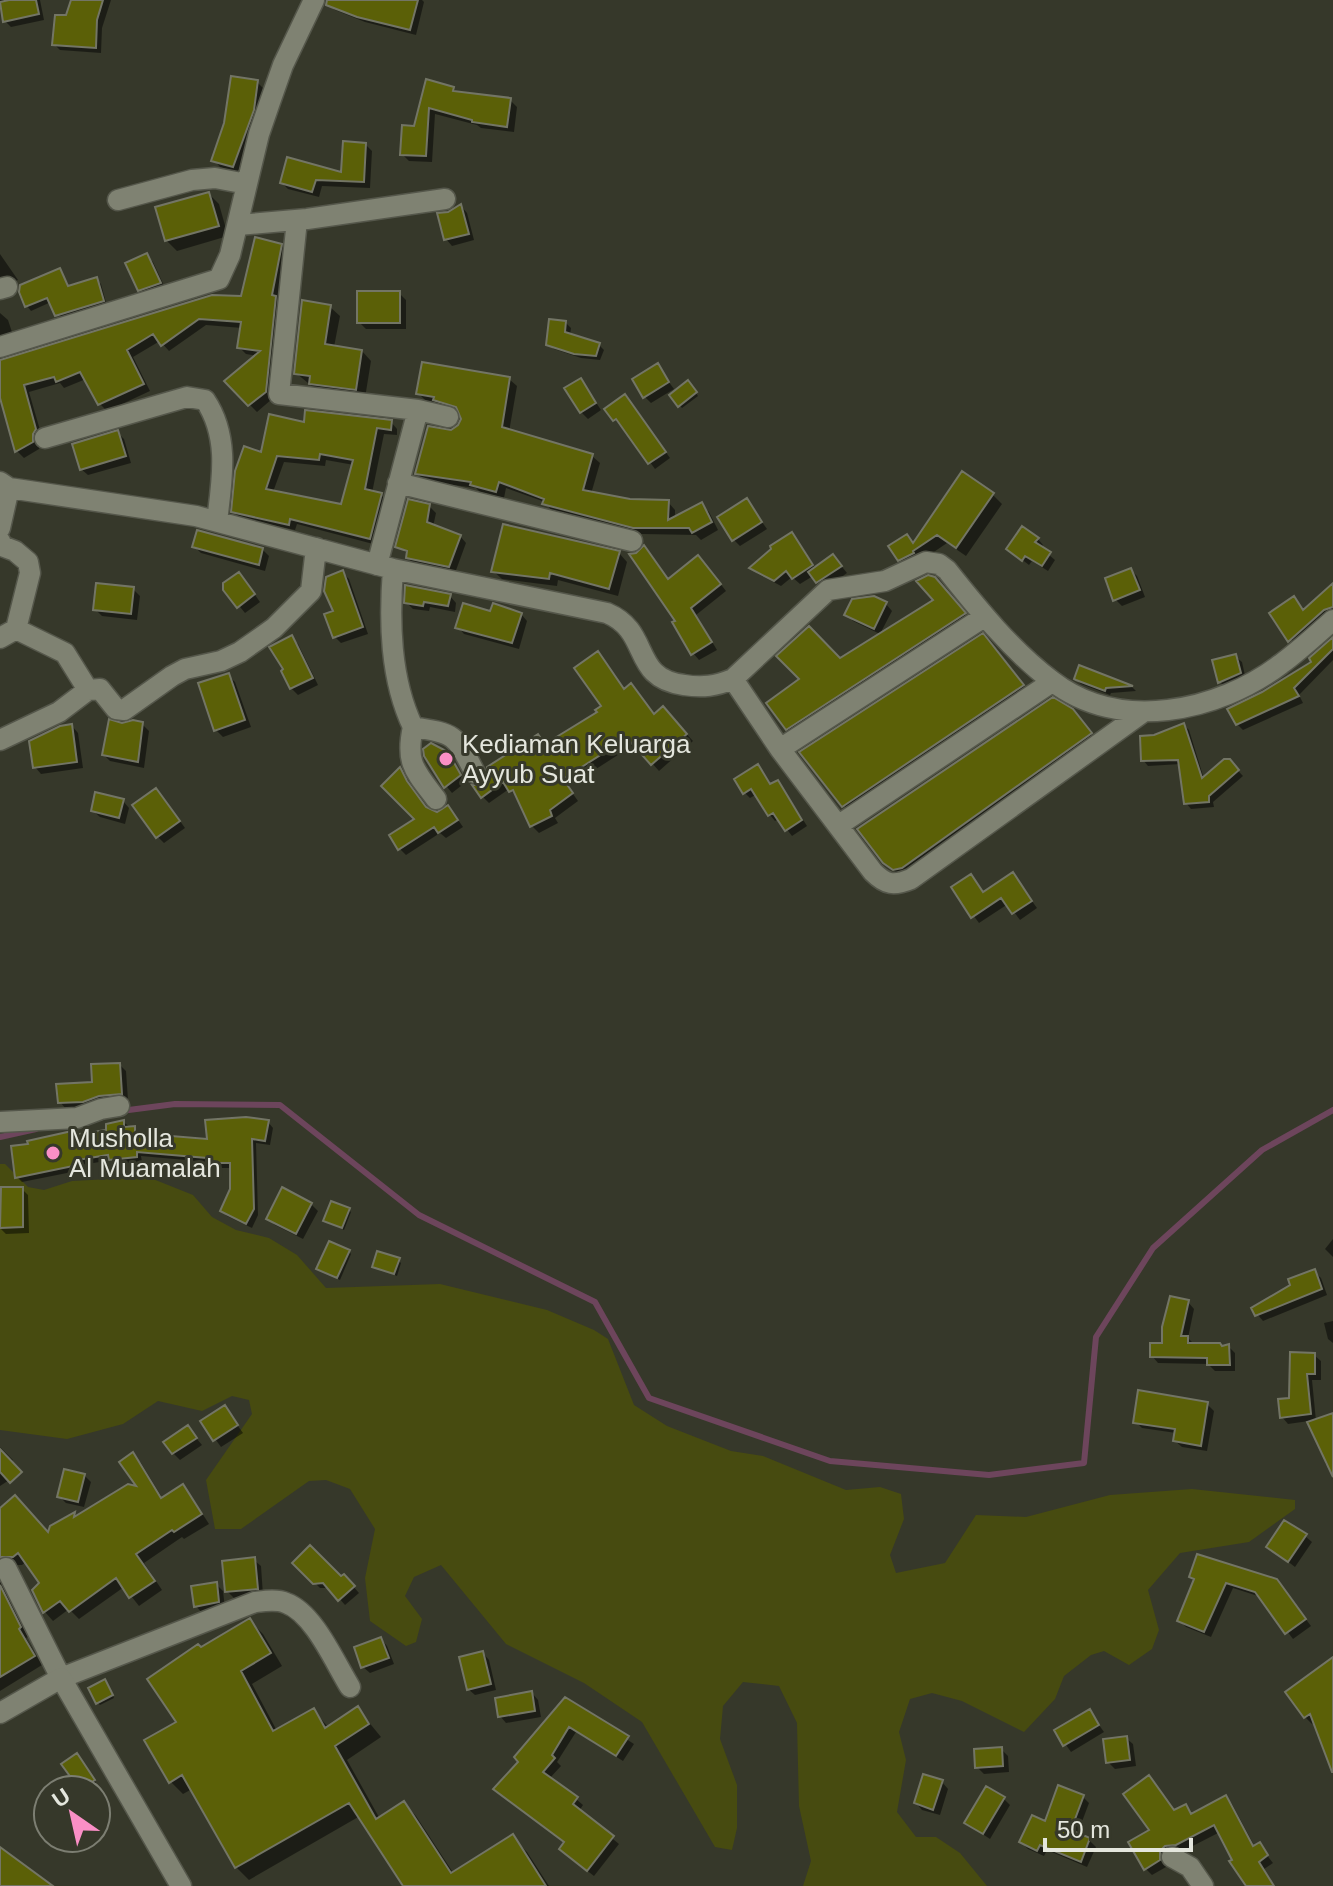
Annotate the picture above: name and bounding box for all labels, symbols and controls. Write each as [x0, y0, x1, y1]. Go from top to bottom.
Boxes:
place label: Kediaman Keluarga Ayyub Suat [462, 729, 691, 789]
marker: Kediaman Keluarga Ayyub Suat [437, 750, 455, 768]
place label: Musholla Al Muamalah [69, 1123, 221, 1183]
marker: Musholla Al Muamalah [44, 1144, 62, 1162]
north arrow [32, 1774, 112, 1854]
text: U [48, 1783, 75, 1813]
scale bar [1045, 1802, 1191, 1852]
text: 50 m [1057, 1816, 1110, 1843]

